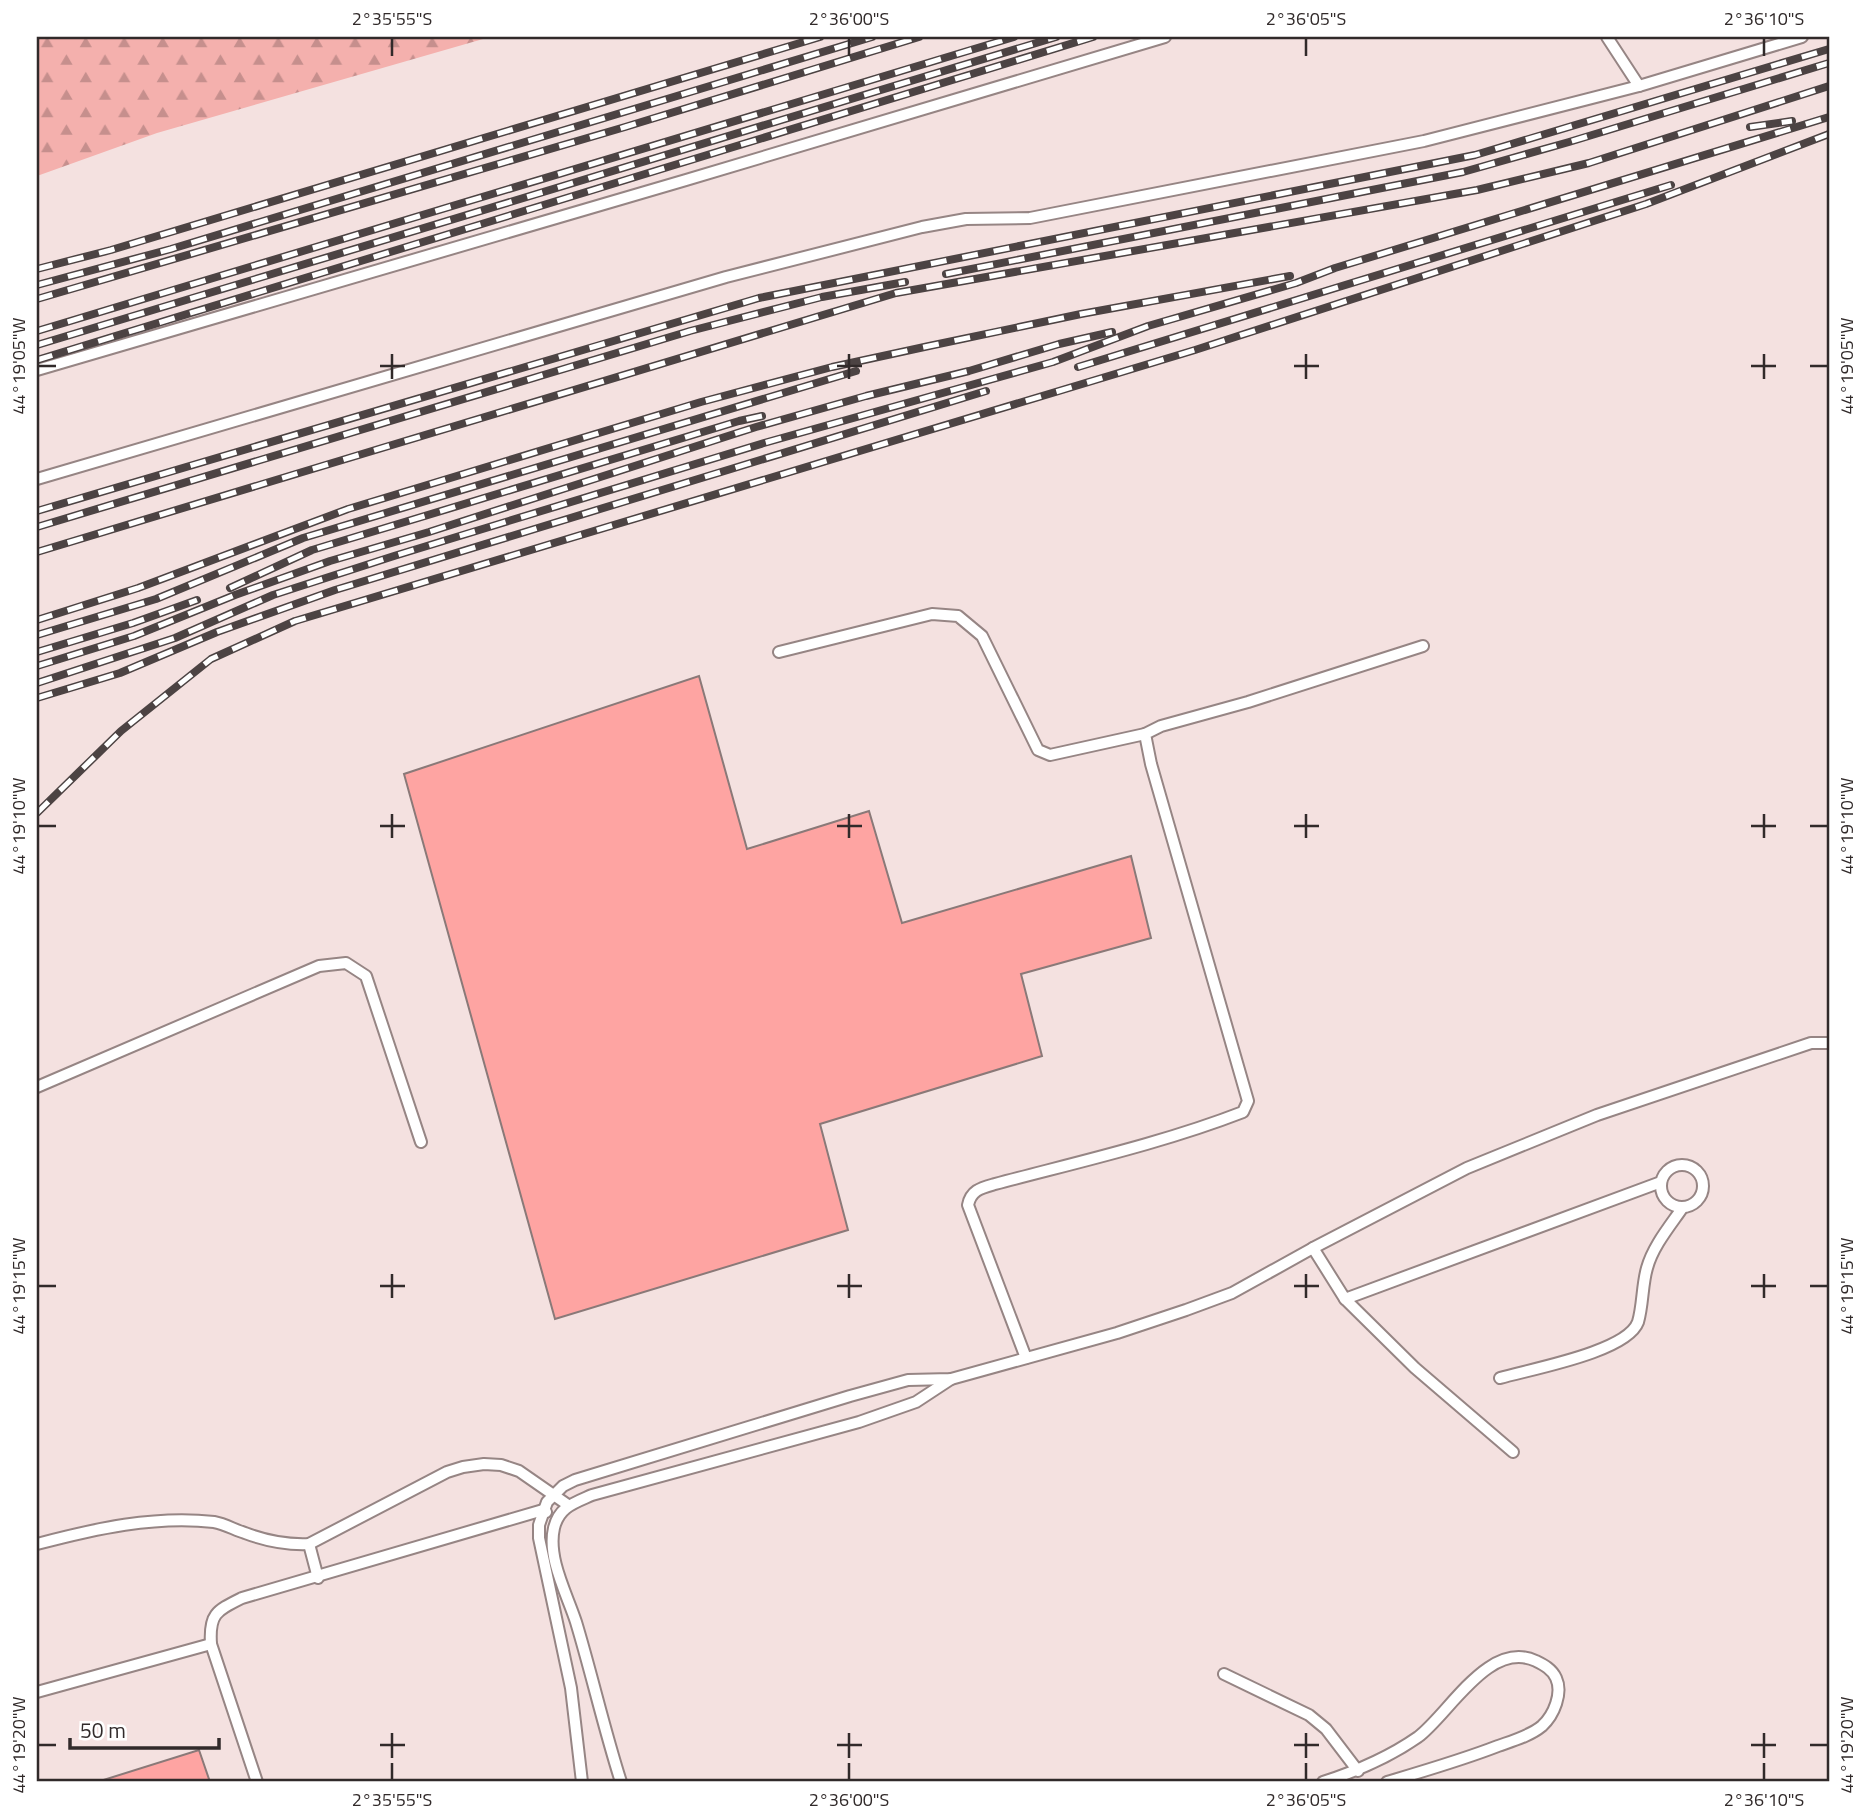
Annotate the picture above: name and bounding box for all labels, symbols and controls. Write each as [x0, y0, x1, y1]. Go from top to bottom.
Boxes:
text: 2°35'55"S [352, 5, 432, 32]
text: 2°36'00"S [809, 5, 889, 32]
text: 2°36'05"S [1266, 5, 1346, 32]
text: 2°36'10"S [1724, 5, 1804, 32]
text: 44°19'05"W [5, 317, 32, 414]
text: 44°19'05"W [1833, 317, 1860, 414]
text: 44°19'10"W [5, 777, 32, 874]
text: 44°19'10"W [1833, 777, 1860, 874]
text: 44°19'15"W [5, 1237, 32, 1334]
text: 44°19'15"W [1833, 1237, 1860, 1334]
text: 44°19'20"W [5, 1696, 32, 1793]
text: 44°19'20"W [1833, 1696, 1860, 1793]
scale bar [70, 1707, 219, 1751]
text: 50 m [80, 1714, 126, 1746]
text: 2°35'55"S [352, 1786, 432, 1813]
text: 2°36'00"S [809, 1786, 889, 1813]
text: 2°36'05"S [1266, 1786, 1346, 1813]
text: 2°36'10"S [1724, 1786, 1804, 1813]

